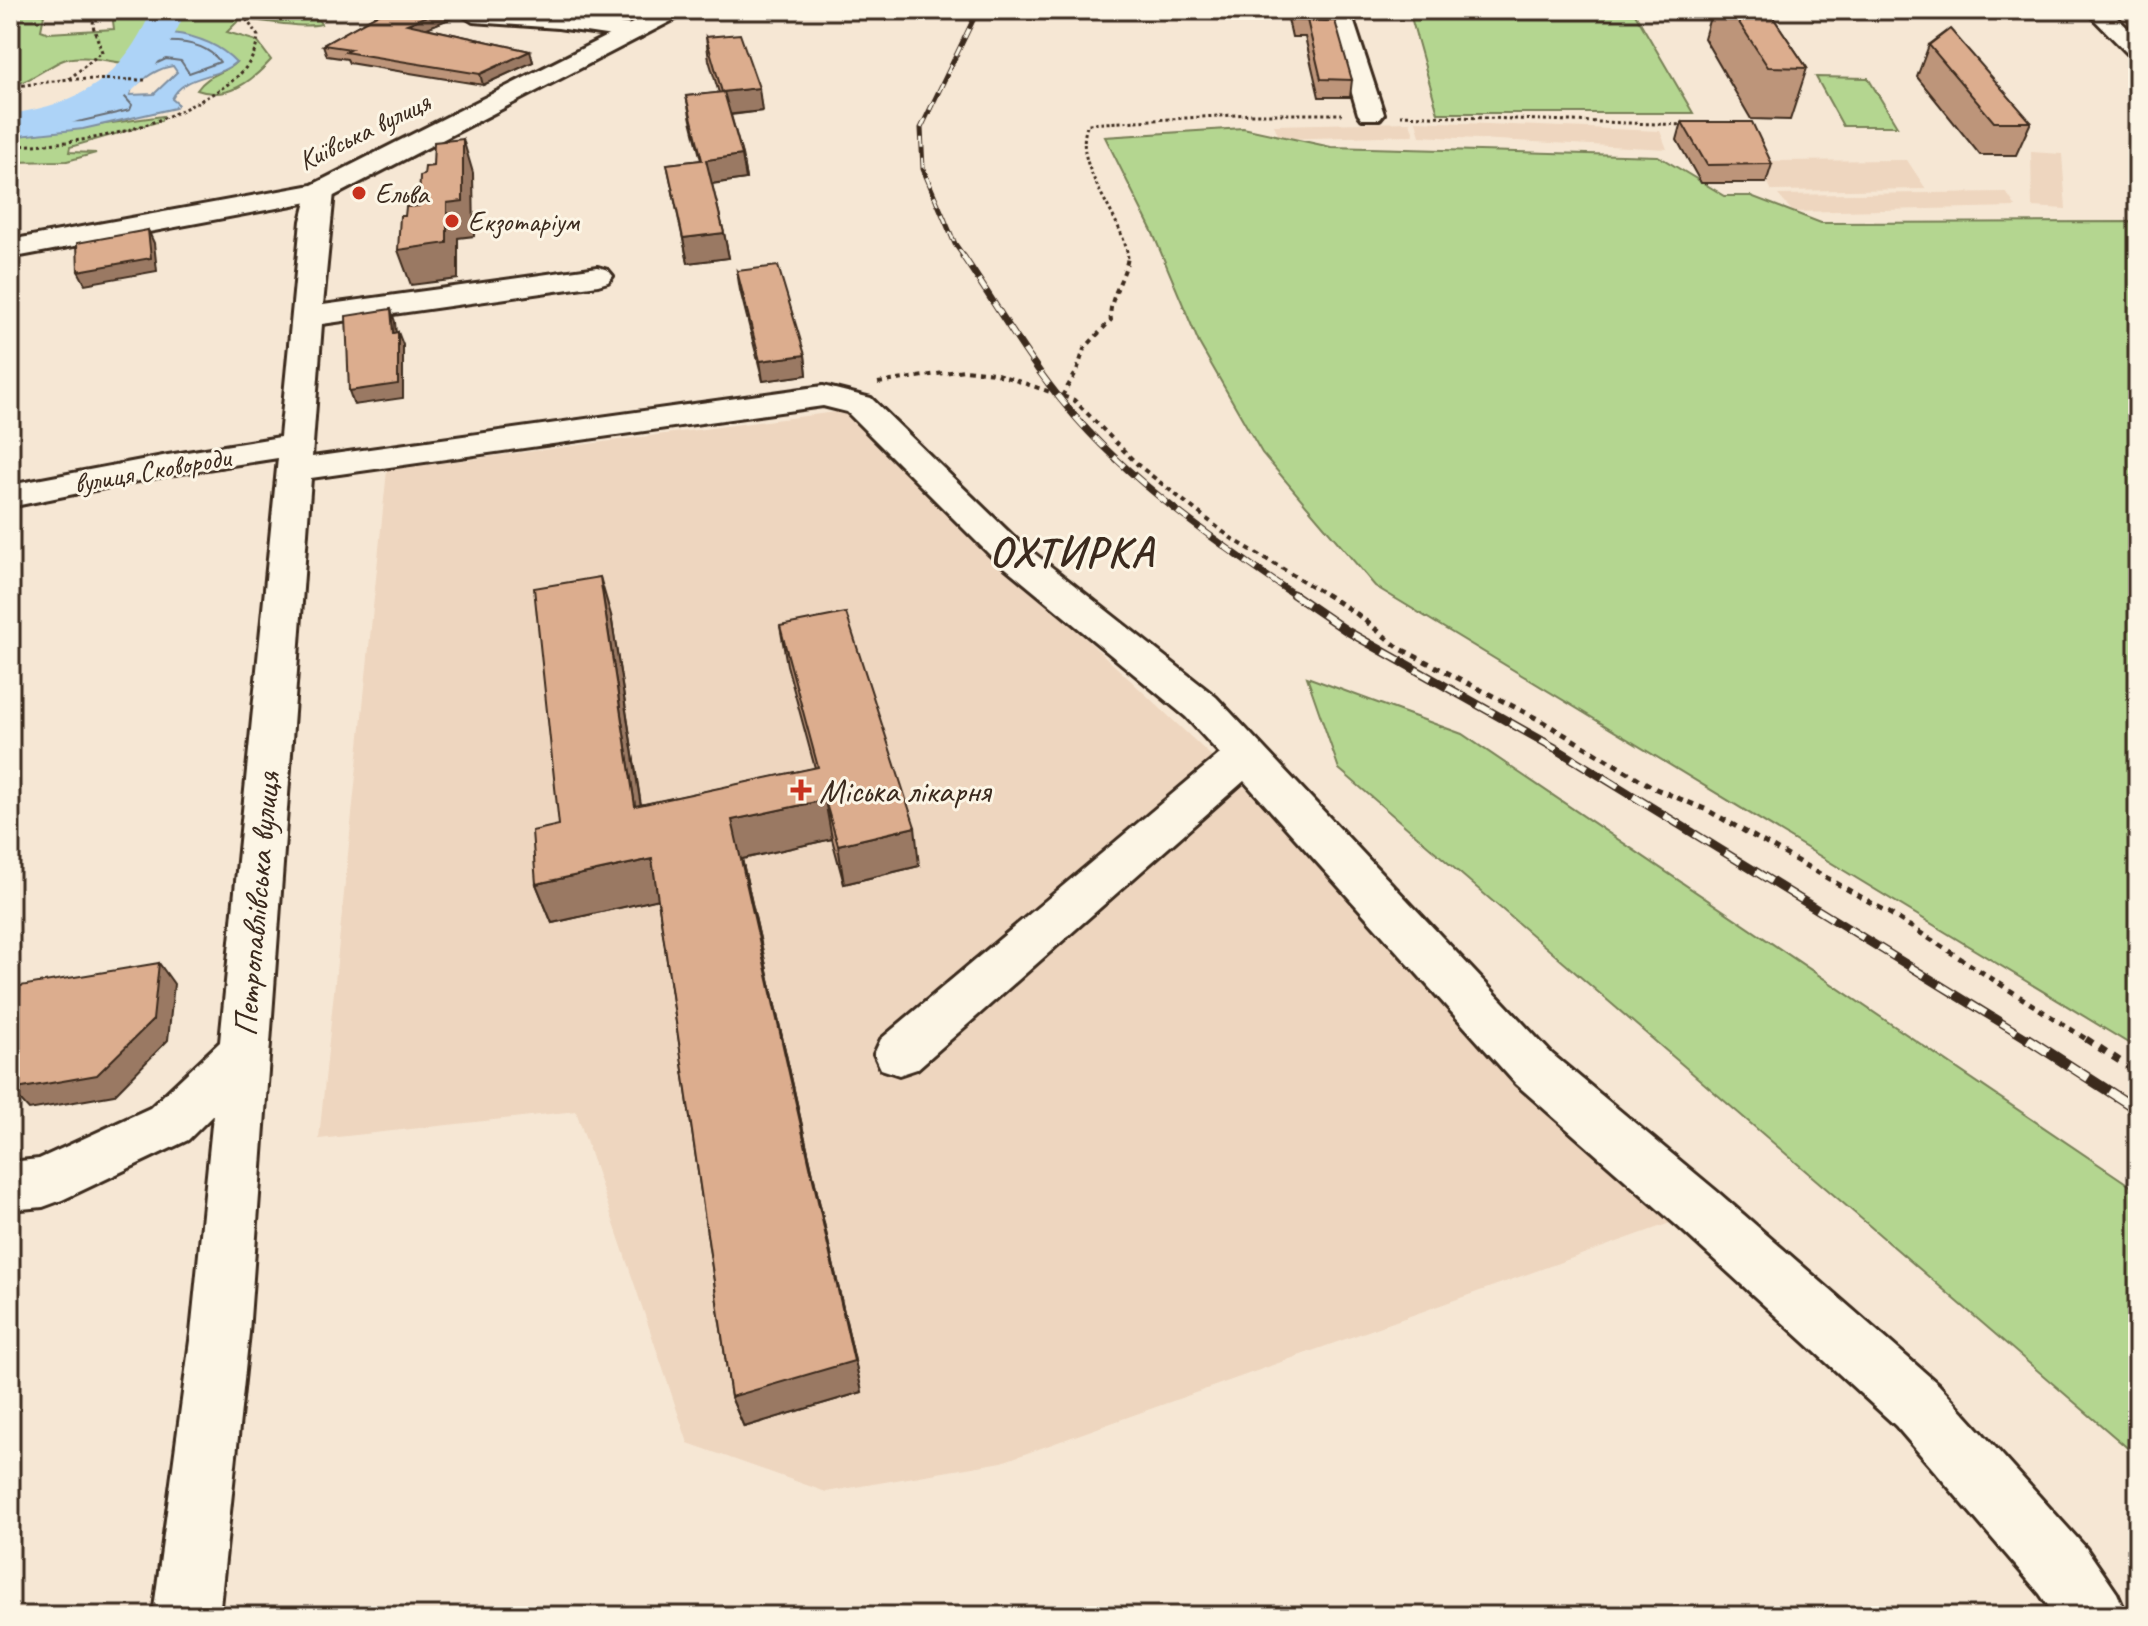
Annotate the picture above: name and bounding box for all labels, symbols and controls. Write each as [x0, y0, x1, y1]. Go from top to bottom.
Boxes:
street label: Київська вулиця [292, 84, 436, 178]
place label: Ельва [375, 176, 430, 211]
marker: Ельва [350, 184, 368, 202]
place label: Екзотаріум [468, 204, 580, 239]
marker: Екзотаріум [443, 212, 461, 230]
street label: вулиця Сковороди [71, 439, 235, 501]
district label: ОХТИРКА [990, 526, 1155, 579]
street label: Петропавлівська вулиця [223, 768, 289, 1038]
place label: Міська лікарня [819, 769, 993, 812]
marker: Міська лікарня [790, 779, 812, 801]

